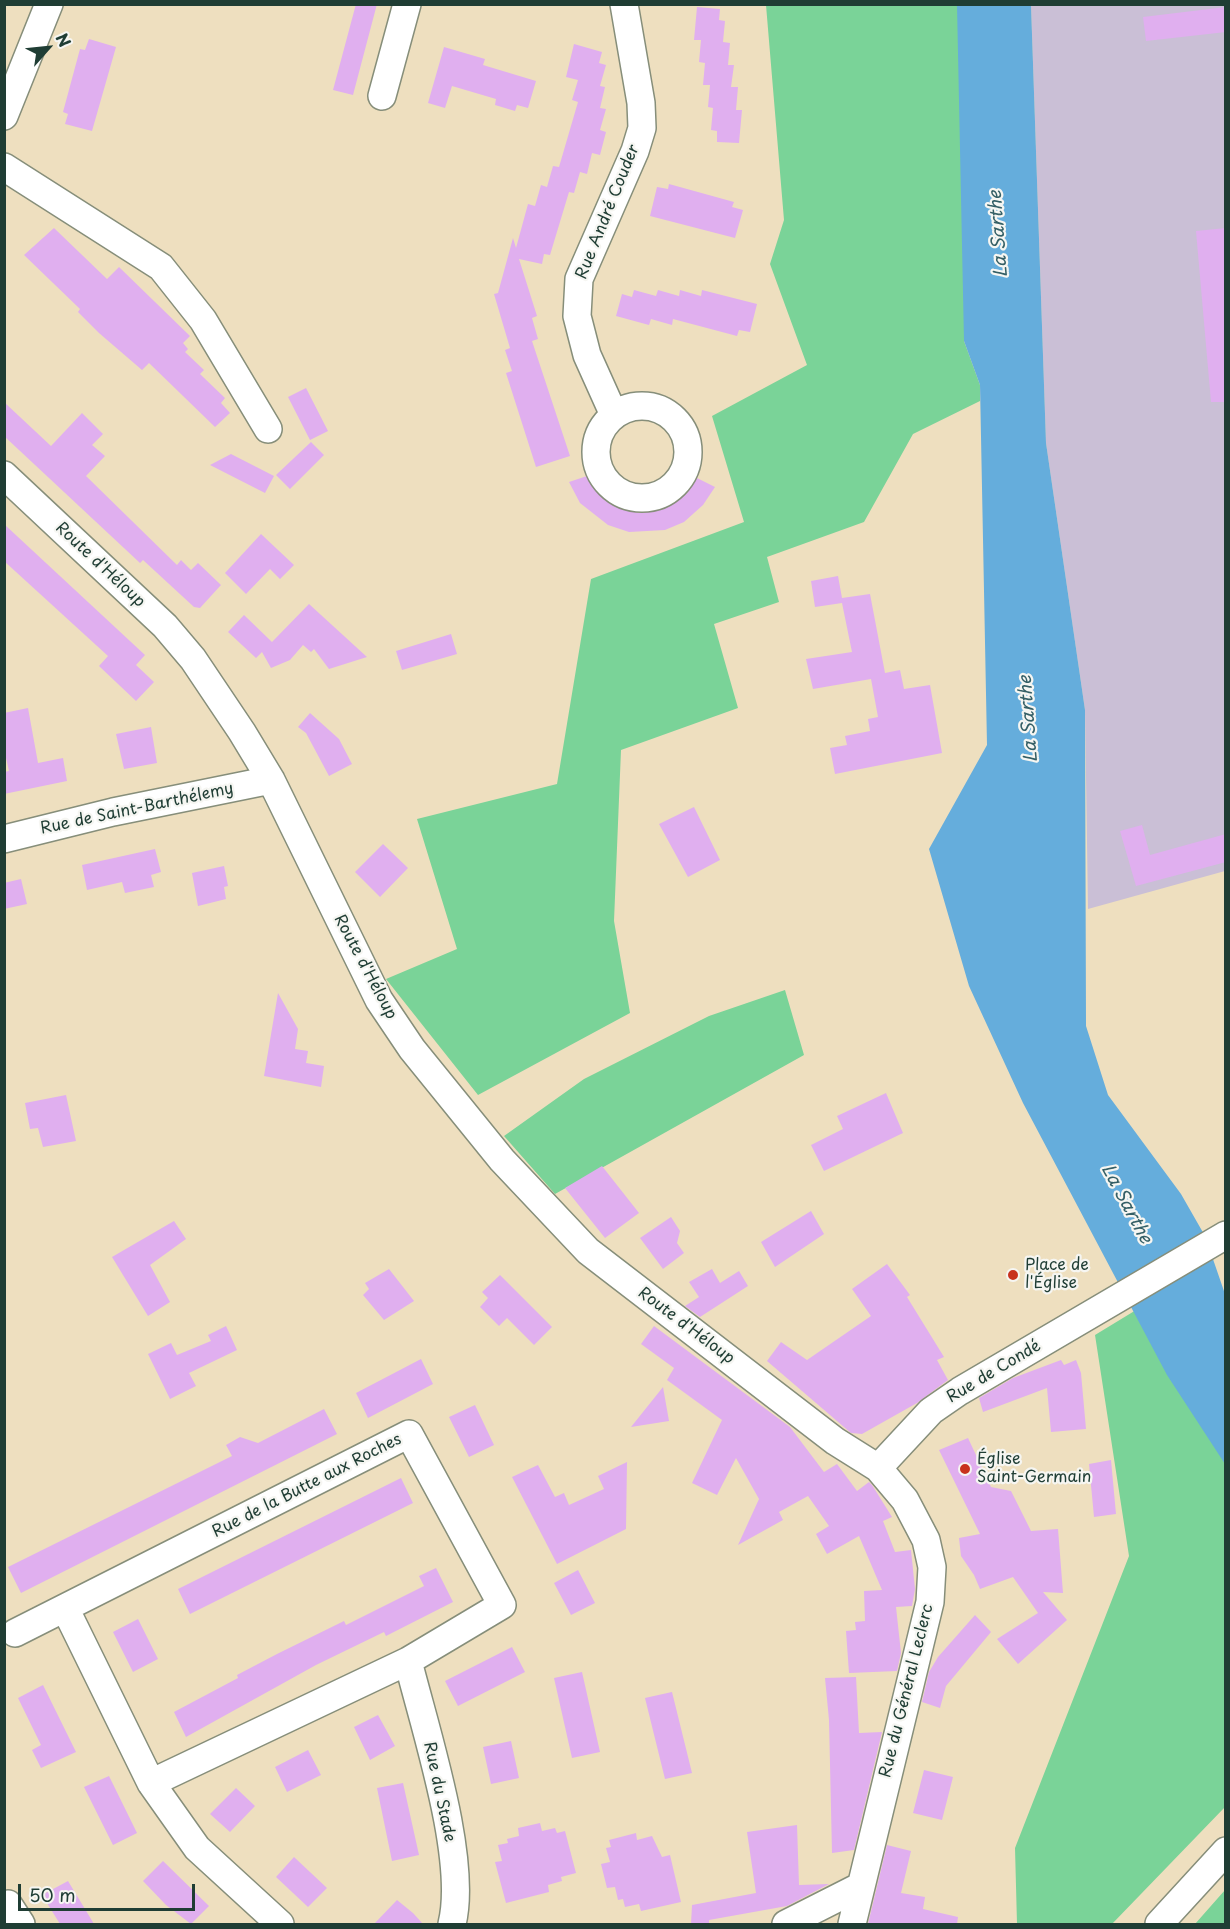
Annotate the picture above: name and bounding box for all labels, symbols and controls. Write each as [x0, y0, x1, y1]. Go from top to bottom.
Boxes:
north arrow [18, 18, 78, 78]
text: N [50, 29, 78, 51]
street label: Rue André Couder [572, 142, 644, 282]
water label: La Sarthe [985, 190, 1013, 278]
street label: Route d'Héloup [51, 518, 149, 612]
water label: La Sarthe [1015, 675, 1043, 763]
street label: Rue de Saint-Barthélemy [39, 779, 235, 839]
street label: Route d'Héloup [329, 911, 401, 1023]
water label: La Sarthe [1096, 1161, 1156, 1247]
place label: Place de l'Église [1025, 1256, 1089, 1294]
marker: Place de l'Église [1006, 1268, 1020, 1282]
street label: Route d'Héloup [634, 1283, 738, 1369]
street label: Rue de Condé [944, 1336, 1044, 1408]
street label: Rue de la Butte aux Roches [209, 1430, 405, 1542]
place label: Église Saint-Germain [977, 1450, 1091, 1488]
marker: Église Saint-Germain [958, 1462, 972, 1476]
street label: Rue du Général Leclerc [876, 1602, 938, 1780]
street label: Rue du Stade [419, 1740, 459, 1844]
scale bar [21, 1872, 198, 1910]
text: 50 m [29, 1881, 76, 1908]

